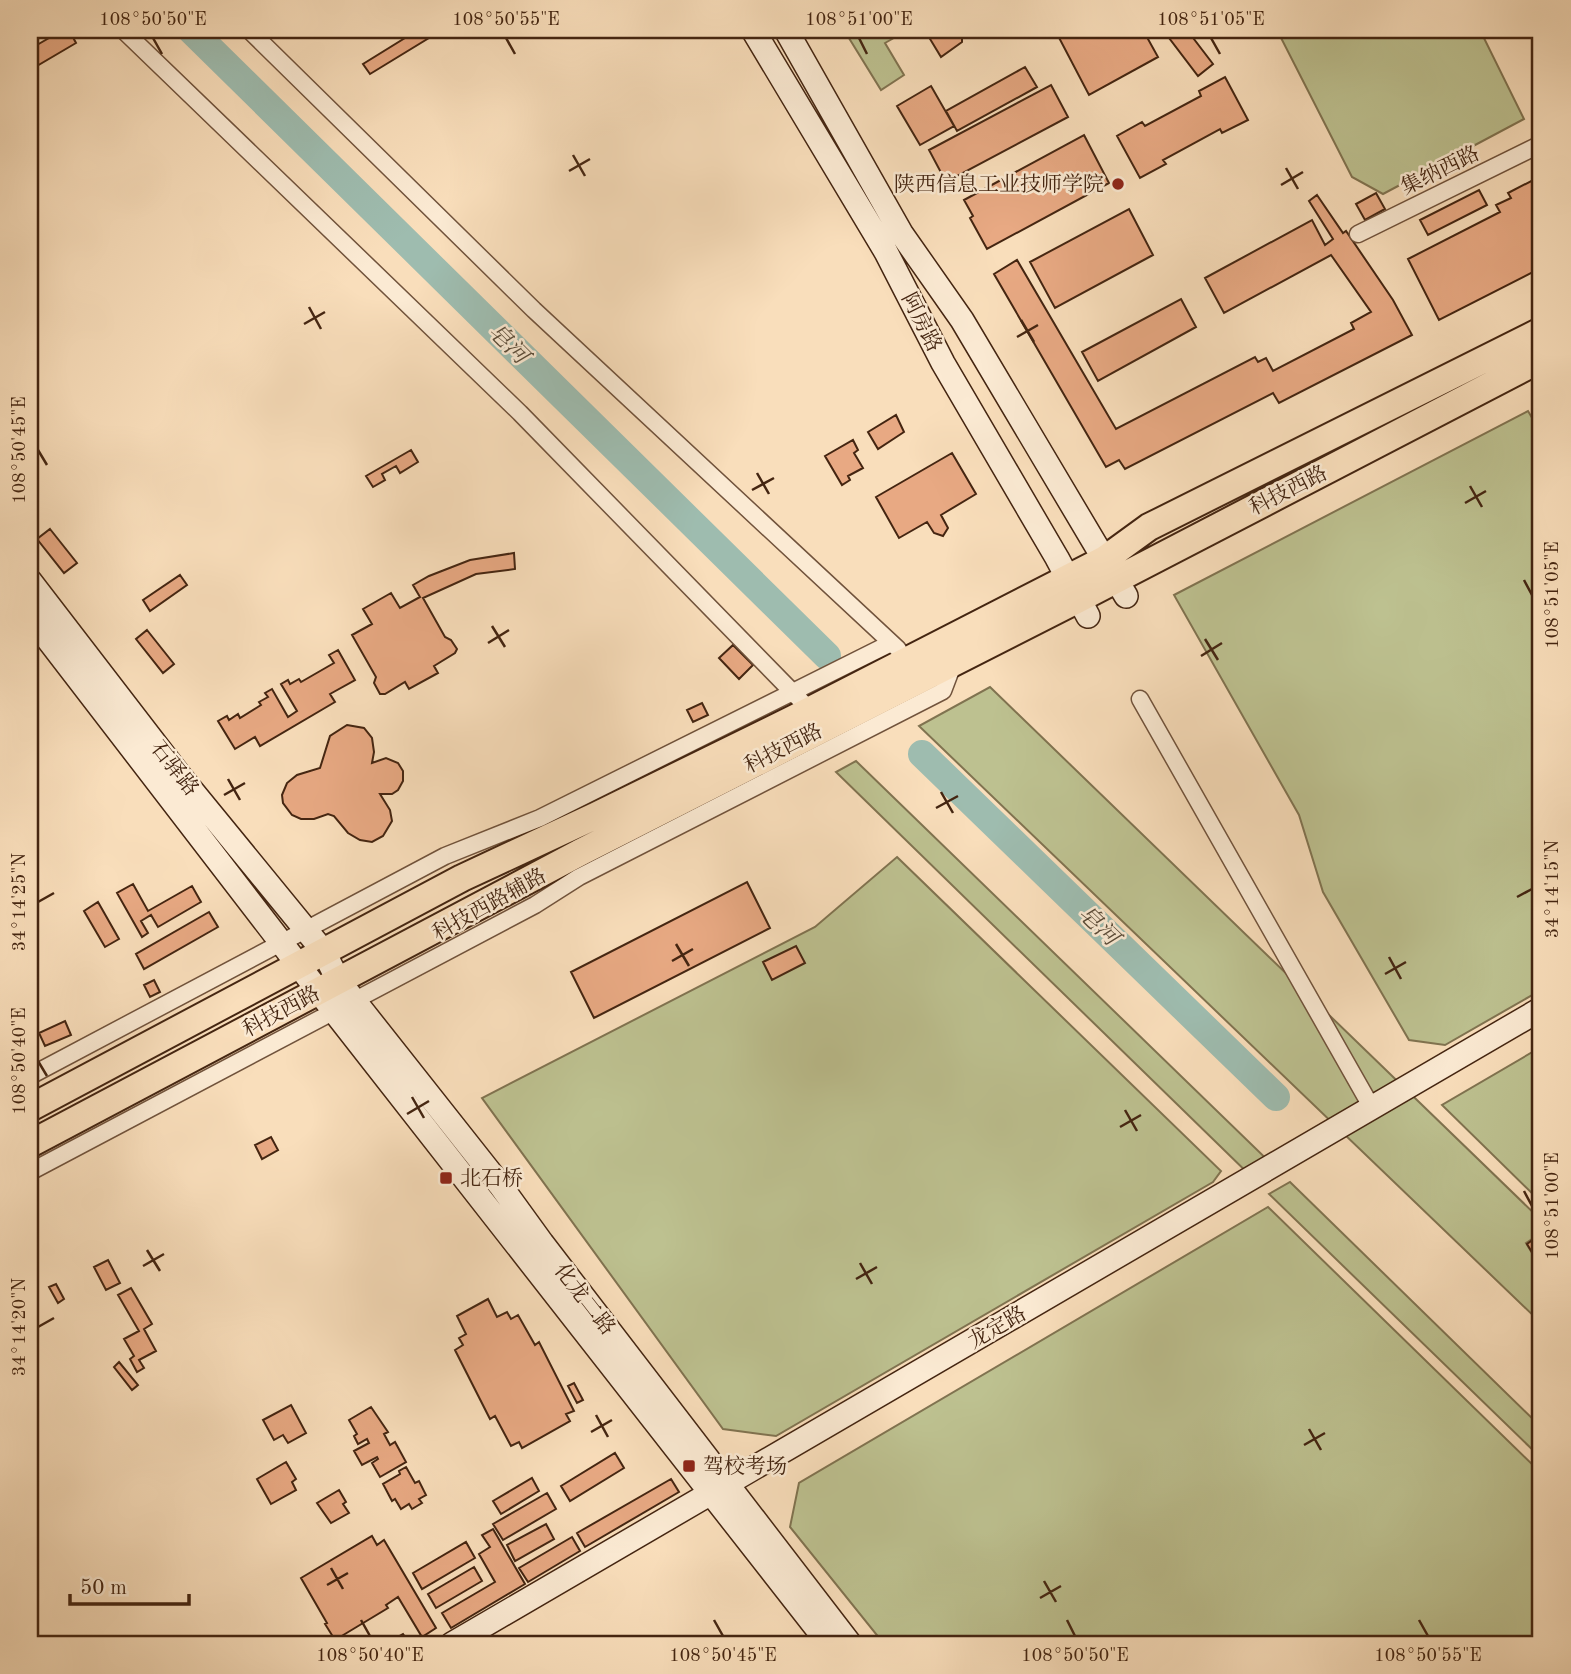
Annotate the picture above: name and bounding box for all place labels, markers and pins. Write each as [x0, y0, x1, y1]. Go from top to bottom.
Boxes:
place label: 陕西信息工业技师学院 [894, 173, 1104, 196]
marker: 陕西信息工业技师学院 [1110, 176, 1126, 192]
place label: 北石桥 [460, 1167, 523, 1190]
marker: 北石桥 [438, 1170, 454, 1186]
place label: 驾校考场 [703, 1455, 787, 1478]
marker: 驾校考场 [681, 1458, 697, 1474]

